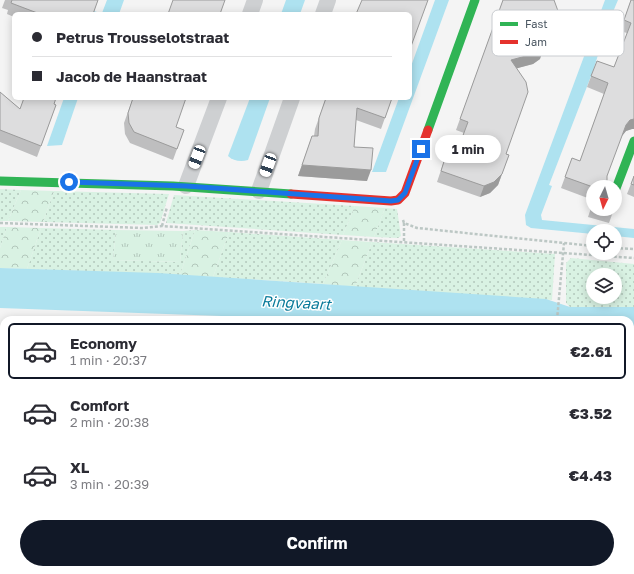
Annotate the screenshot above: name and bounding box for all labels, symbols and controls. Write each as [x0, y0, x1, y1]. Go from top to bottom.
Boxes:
legend [492, 10, 624, 56]
text: Fast [525, 17, 548, 30]
text: Petrus Trousselotstraat [56, 28, 229, 46]
text: Jam [525, 35, 547, 48]
text: Jacob de Haanstraat [56, 67, 207, 85]
callout: 1 min [435, 135, 501, 163]
route end [412, 140, 430, 158]
text: 1 min [452, 141, 484, 157]
car [187, 144, 207, 170]
car [258, 152, 278, 178]
route start [60, 173, 78, 191]
north arrow [586, 180, 622, 216]
map controls [586, 180, 622, 304]
button: locate [586, 224, 622, 260]
button: layers [586, 268, 622, 304]
water label: Ringvaart [261, 291, 333, 314]
icon: car [22, 333, 58, 369]
text: Economy [70, 334, 137, 352]
text: €2.61 [570, 342, 612, 360]
text: 1 min · 20:37 [70, 352, 147, 368]
icon: car [22, 395, 58, 431]
text: Comfort [70, 396, 129, 414]
text: €3.52 [569, 404, 612, 422]
text: 2 min · 20:38 [70, 414, 149, 430]
icon: car [22, 457, 58, 493]
text: XL [70, 458, 89, 476]
text: €4.43 [569, 466, 612, 484]
text: 3 min · 20:39 [70, 476, 149, 492]
button: Confirm [20, 520, 614, 566]

